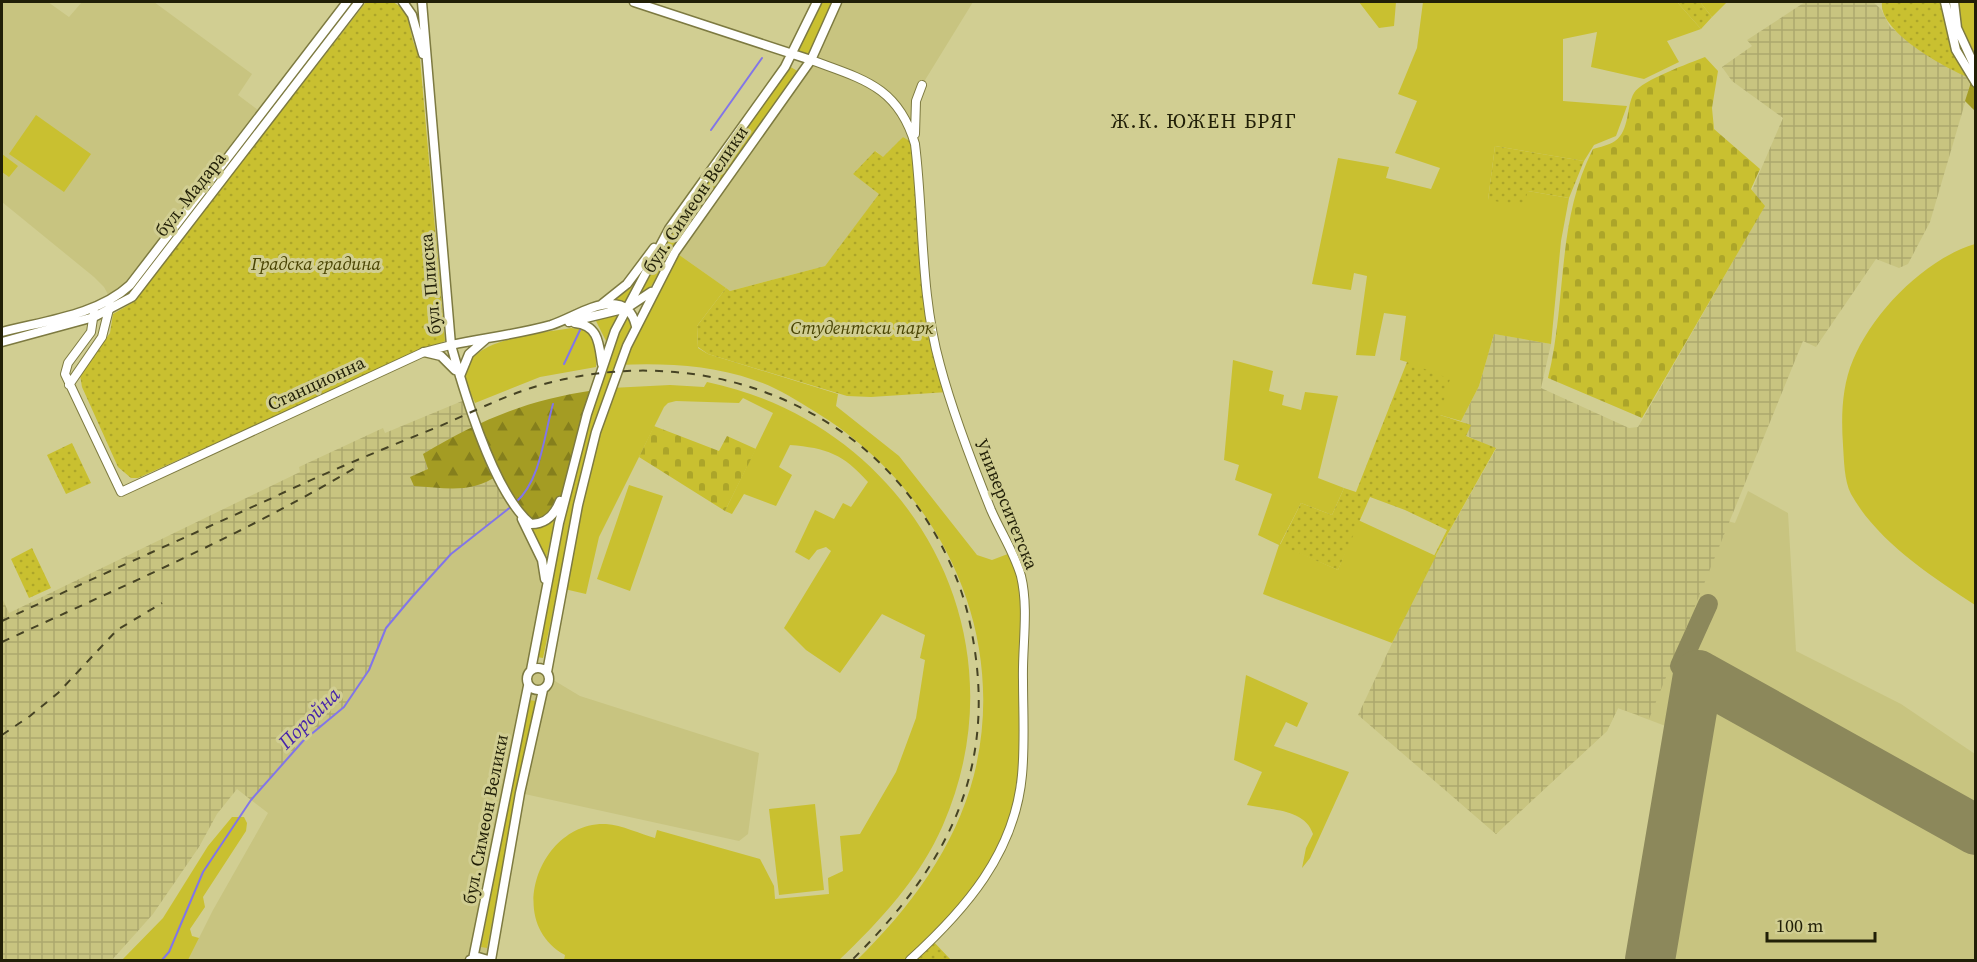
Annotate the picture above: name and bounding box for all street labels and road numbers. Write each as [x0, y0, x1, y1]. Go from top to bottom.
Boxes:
street label: бул. Симеон Велики [636, 120, 754, 278]
street label: бул. Мадара [149, 146, 232, 242]
street label: бул. Плиска [413, 232, 447, 336]
street label: Станционна [263, 349, 370, 417]
street label: Университетска [969, 435, 1045, 574]
street label: бул. Симеон Велики [456, 732, 514, 906]

